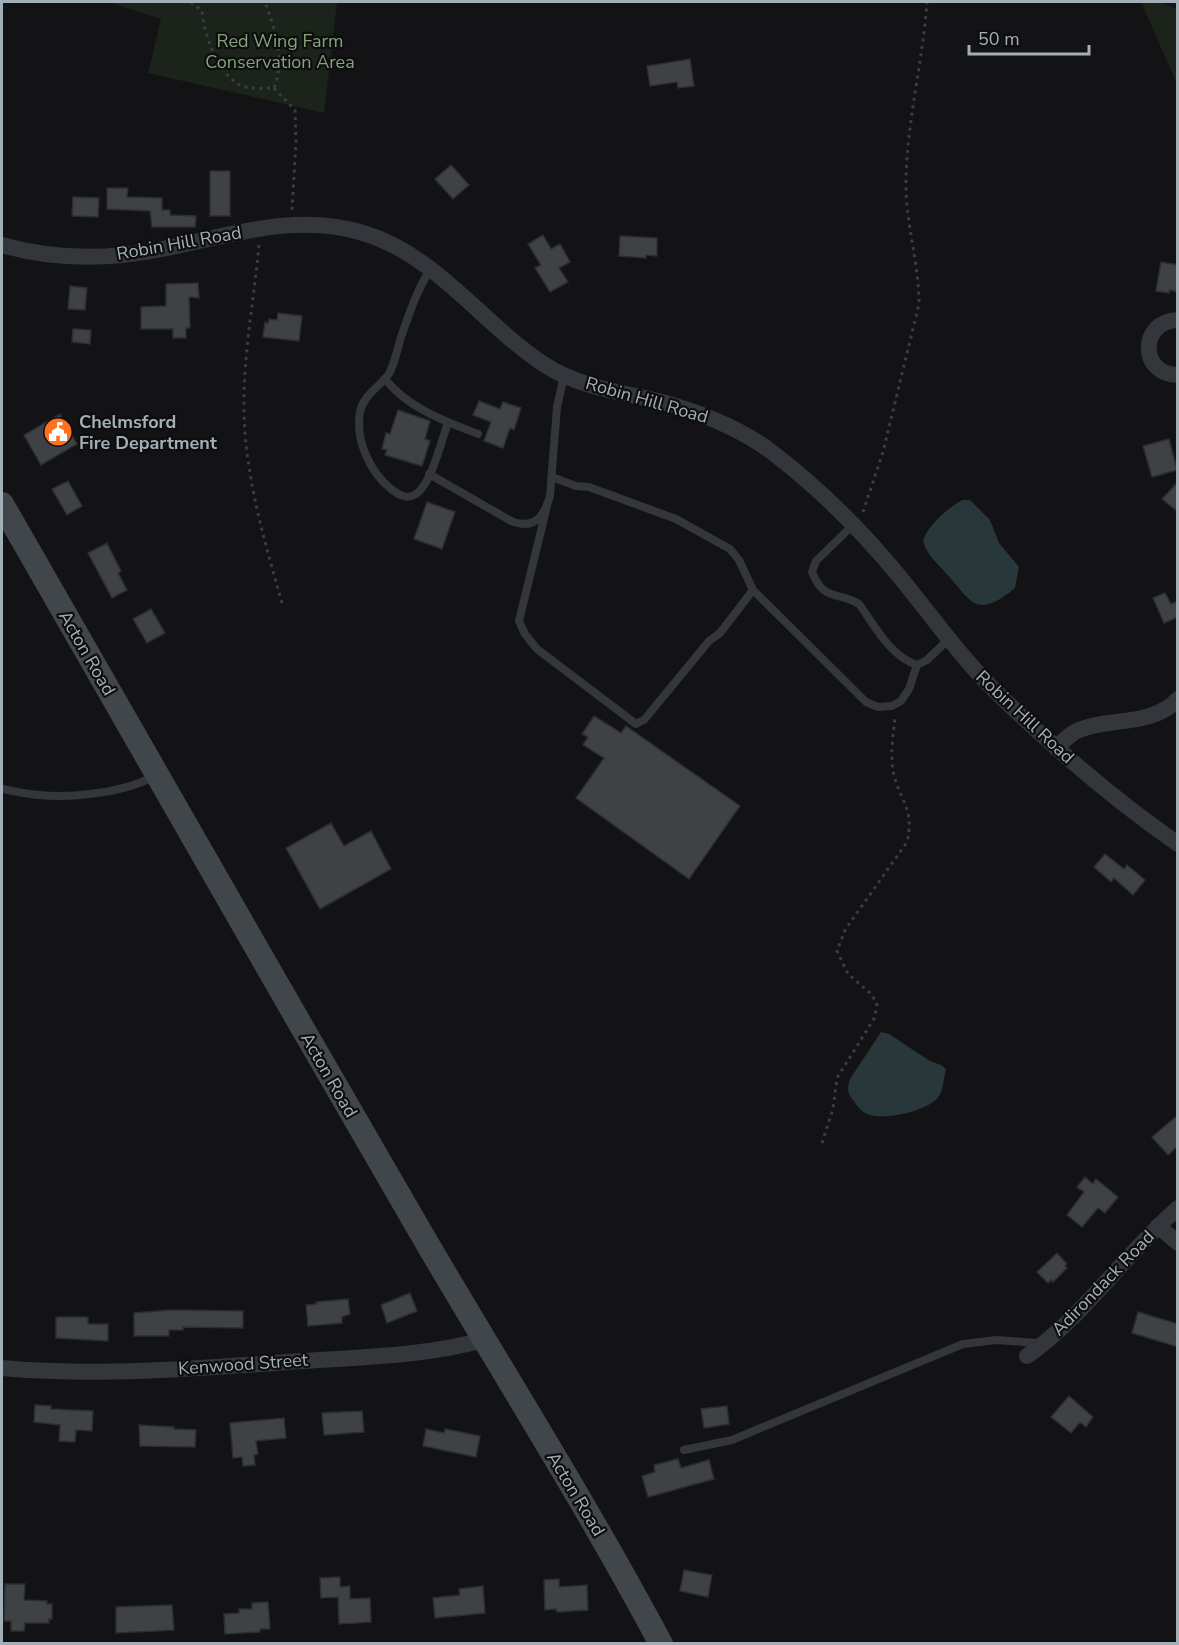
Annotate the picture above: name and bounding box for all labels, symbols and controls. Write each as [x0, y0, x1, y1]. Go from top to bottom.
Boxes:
scale bar [969, 18, 1089, 56]
text: 50 m [978, 27, 1020, 51]
park label: Red Wing Farm Conservation Area [205, 29, 355, 74]
street label: Robin Hill Road [115, 220, 243, 266]
street label: Robin Hill Road [583, 371, 711, 429]
place label: Chelmsford Fire Department [79, 410, 217, 455]
public building icon: Chelmsford Fire Department [42, 416, 74, 448]
street label: Acton Road [53, 606, 121, 700]
street label: Robin Hill Road [971, 665, 1079, 769]
street label: Acton Road [295, 1028, 363, 1122]
street label: Adirondack Road [1046, 1225, 1160, 1341]
street label: Kenwood Street [177, 1347, 309, 1381]
street label: Acton Road [541, 1447, 611, 1541]

